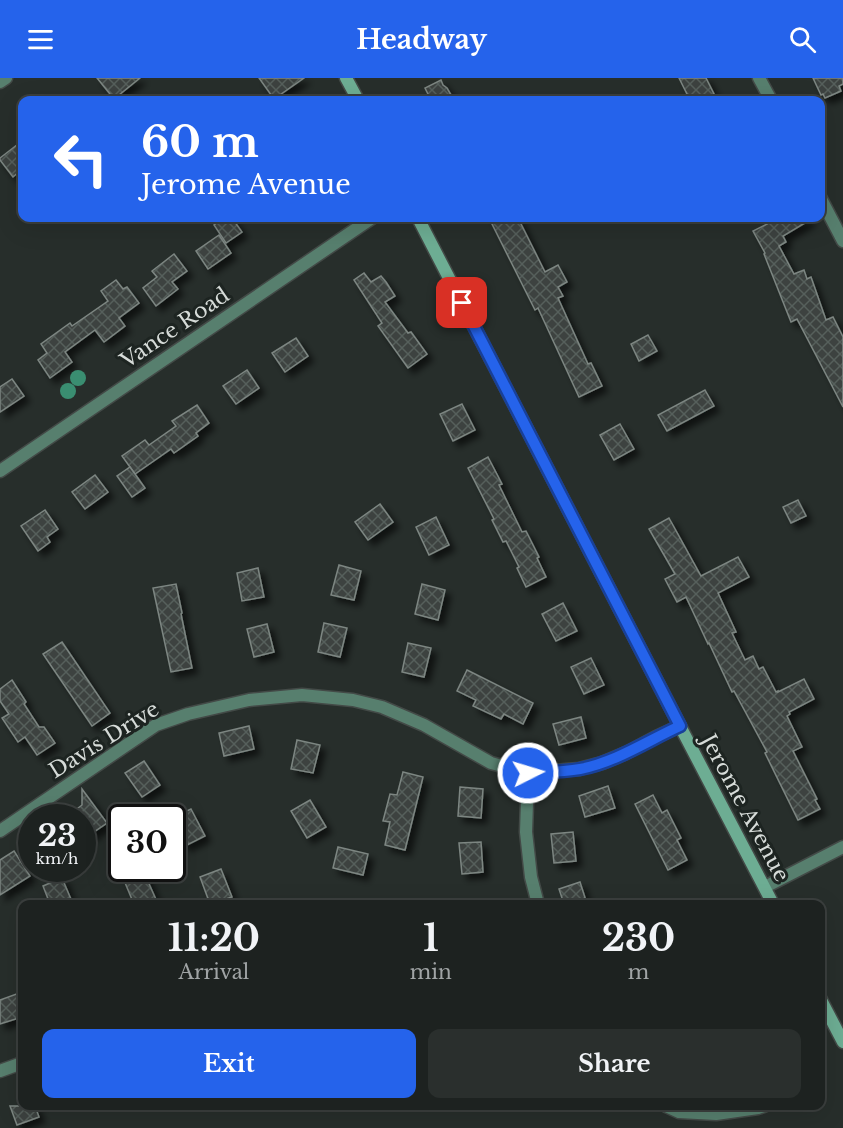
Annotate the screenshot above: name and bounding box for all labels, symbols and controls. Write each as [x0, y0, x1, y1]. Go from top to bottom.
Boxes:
icon: menu [24, 23, 57, 56]
text: Headway [356, 23, 487, 56]
icon: search [786, 23, 819, 56]
text: 60 m [141, 116, 259, 168]
icon: left [42, 120, 120, 198]
text: Jerome Avenue [141, 168, 351, 201]
pin [436, 277, 487, 328]
street label: Vance Road [115, 282, 234, 375]
icon: arrive [445, 286, 478, 319]
street label: Davis Drive [44, 696, 164, 784]
street label: Jerome Avenue [694, 727, 795, 886]
position arrow [496, 741, 560, 805]
speed limit sign: 30 [108, 804, 186, 882]
text: 23 [38, 817, 76, 854]
text: km/h [36, 849, 78, 868]
text: 11:20 [168, 916, 260, 961]
text: 1 [423, 916, 439, 961]
text: 230 [602, 916, 675, 961]
text: Arrival [178, 960, 249, 984]
text: min [410, 960, 452, 984]
text: m [628, 960, 649, 984]
button: Exit [42, 1029, 416, 1098]
button: Share [428, 1029, 801, 1098]

